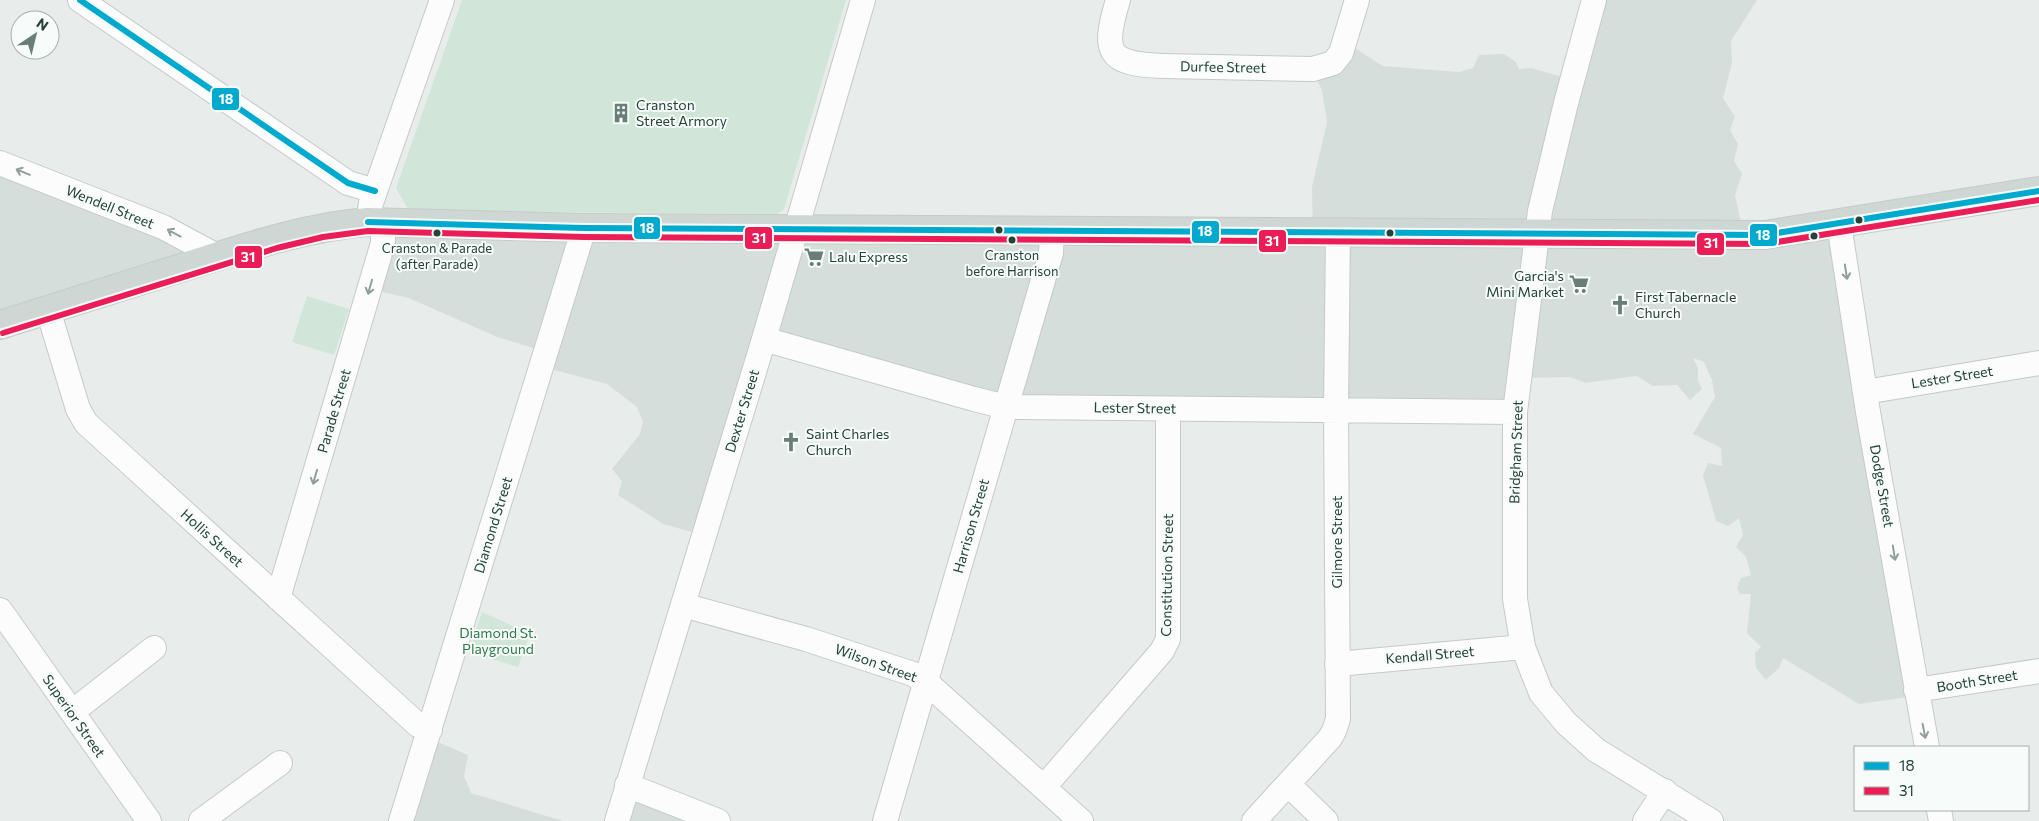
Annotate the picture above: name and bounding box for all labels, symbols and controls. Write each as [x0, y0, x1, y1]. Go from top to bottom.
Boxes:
north arrow [10, 10, 60, 60]
text: N [34, 14, 52, 34]
street label: Durfee Street [1180, 57, 1266, 76]
line badge: 18 [211, 87, 240, 111]
text: 18 [219, 90, 234, 107]
place label: Cranston Street Armory [636, 96, 727, 129]
building icon: Cranston Street Armory [610, 102, 632, 124]
one-way arrow [16, 167, 31, 177]
street label: Wendell Street [64, 181, 157, 232]
unlabelled marker [1854, 215, 1864, 225]
line badge: 18 [633, 216, 661, 240]
text: 18 [640, 219, 655, 236]
line badge: 18 [1191, 220, 1220, 244]
text: 18 [1198, 222, 1213, 239]
line badge: 18 [1749, 223, 1778, 247]
unlabelled marker [994, 225, 1004, 235]
line badge: 31 [744, 226, 773, 250]
text: 18 [1756, 226, 1771, 243]
one-way arrow [167, 228, 182, 238]
marker: Cranston & Parade (after Parade) [432, 228, 442, 238]
unlabelled marker [1385, 228, 1395, 238]
text: 31 [752, 229, 766, 246]
line badge: 31 [1258, 229, 1287, 253]
unlabelled marker [1809, 231, 1819, 241]
text: 31 [1265, 232, 1279, 249]
line badge: 31 [1696, 232, 1725, 256]
text: 31 [1704, 234, 1718, 251]
marker: Cranston before Harrison [1007, 235, 1017, 245]
place label: Cranston & Parade (after Parade) [382, 240, 492, 272]
line badge: 31 [234, 245, 263, 269]
supermarket icon: Lalu Express [803, 246, 825, 268]
place label: Cranston before Harrison [966, 247, 1058, 279]
text: 31 [241, 248, 255, 265]
place label: Lalu Express [829, 248, 908, 265]
one-way arrow [1842, 264, 1852, 280]
place label: Garcia's Mini Market [1486, 267, 1564, 300]
supermarket icon: Garcia's Mini Market [1568, 273, 1590, 295]
one-way arrow [365, 279, 375, 295]
place label: First Tabernacle Church [1635, 288, 1736, 321]
church icon: First Tabernacle Church [1609, 294, 1631, 316]
street label: Lester Street [1910, 362, 1994, 391]
street label: Parade Street [313, 367, 354, 455]
street label: Dexter Street [721, 367, 762, 454]
street label: Lester Street [1094, 398, 1177, 417]
street label: Bridgham Street [1505, 400, 1526, 504]
place label: Saint Charles Church [806, 425, 889, 458]
church icon: Saint Charles Church [780, 431, 802, 453]
street label: Dodge Street [1867, 443, 1898, 529]
one-way arrow [310, 468, 320, 484]
street label: Diamond Street [470, 474, 515, 575]
street label: Harrison Street [949, 476, 992, 575]
street label: Gilmore Street [1328, 495, 1345, 588]
street label: Hollis Street [178, 505, 247, 570]
street label: Constitution Street [1157, 513, 1176, 637]
one-way arrow [1889, 545, 1899, 561]
park label: Diamond St. Playground [459, 624, 537, 657]
street label: Wilson Street [833, 640, 920, 685]
street label: Kendall Street [1385, 642, 1475, 667]
street label: Booth Street [1935, 666, 2019, 695]
street label: Superior Street [40, 671, 109, 761]
one-way arrow [1919, 722, 1929, 738]
legend [1854, 746, 2029, 811]
text: 18 [1899, 756, 1915, 774]
text: 31 [1899, 781, 1914, 799]

